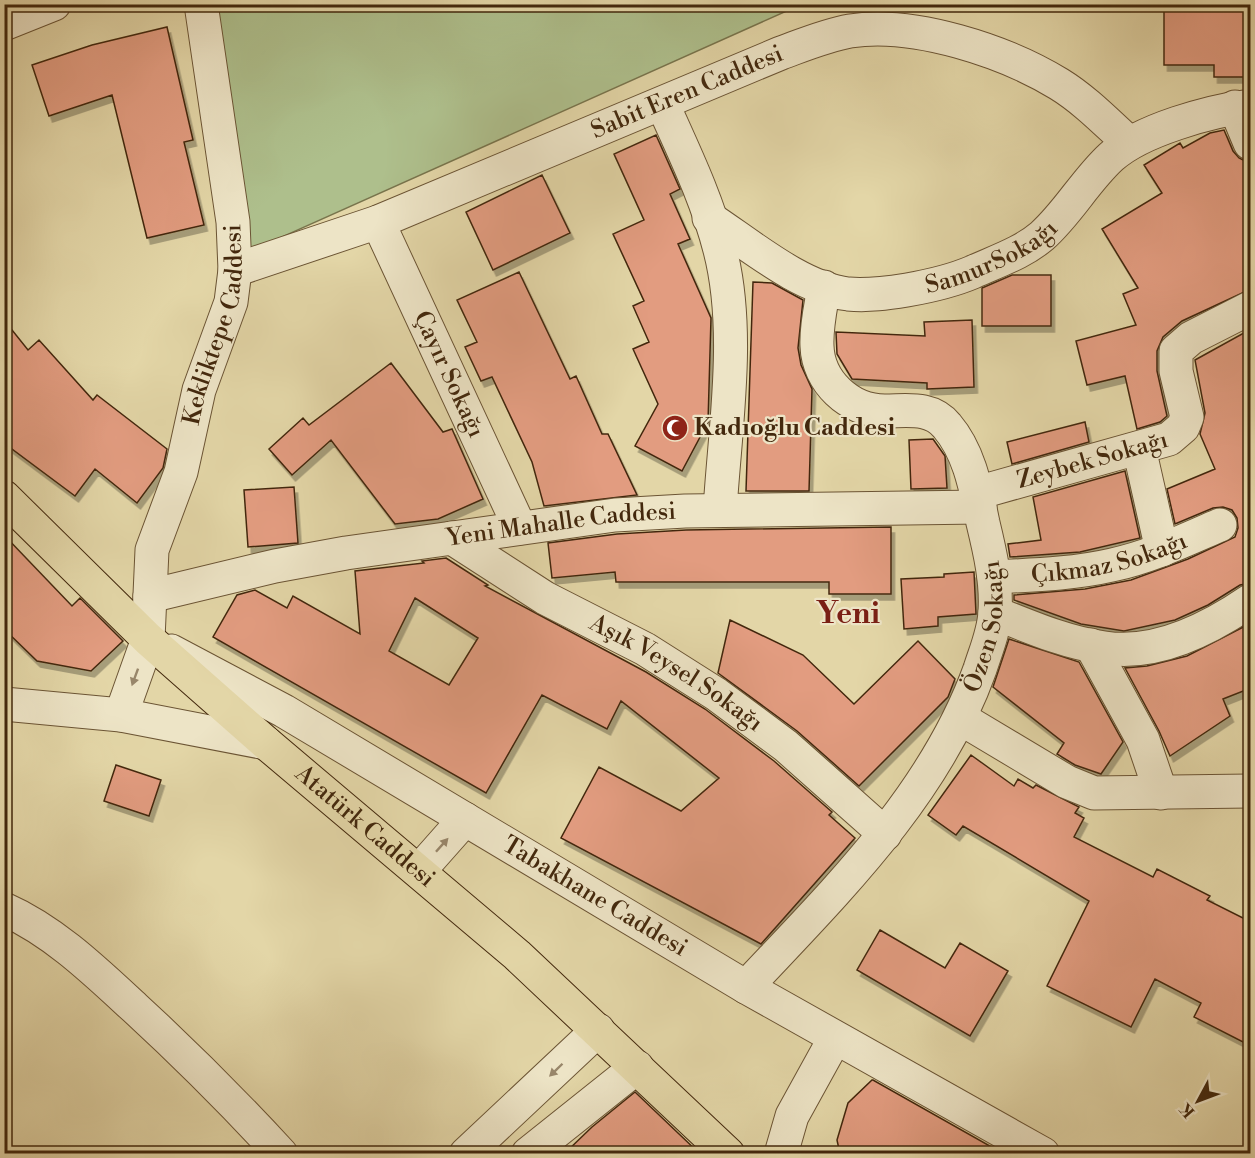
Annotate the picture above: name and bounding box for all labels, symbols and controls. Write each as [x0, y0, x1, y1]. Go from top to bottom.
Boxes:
street label: Sabit Eren Caddesi [587, 39, 788, 146]
street label: SamurSokağı [922, 214, 1064, 301]
street label: Kekliktepe Caddesi [177, 223, 250, 428]
street label: Çayır Sokağı [406, 306, 491, 443]
mosque icon: Kadıoğlu Caddesi [660, 413, 690, 443]
place label: Kadıoğlu Caddesi [694, 413, 895, 443]
street label: Zeybek Sokağı [1014, 425, 1172, 496]
street label: Yeni Mahalle Caddesi [443, 497, 677, 554]
street label: Çıkmaz Sokağı [1030, 526, 1192, 590]
street label: Özen Sokağı [956, 558, 1010, 697]
district label: Yeni [816, 595, 880, 633]
street label: Aşık Veysel Sokağı [583, 608, 769, 739]
one-way arrow [129, 668, 139, 686]
street label: Atatürk Caddesi [288, 758, 441, 894]
street label: Tabakhane Caddesi [497, 830, 693, 964]
one-way arrow [435, 838, 448, 853]
one-way arrow [548, 1063, 563, 1077]
north arrow [1168, 1071, 1228, 1131]
text: K [1175, 1098, 1199, 1122]

